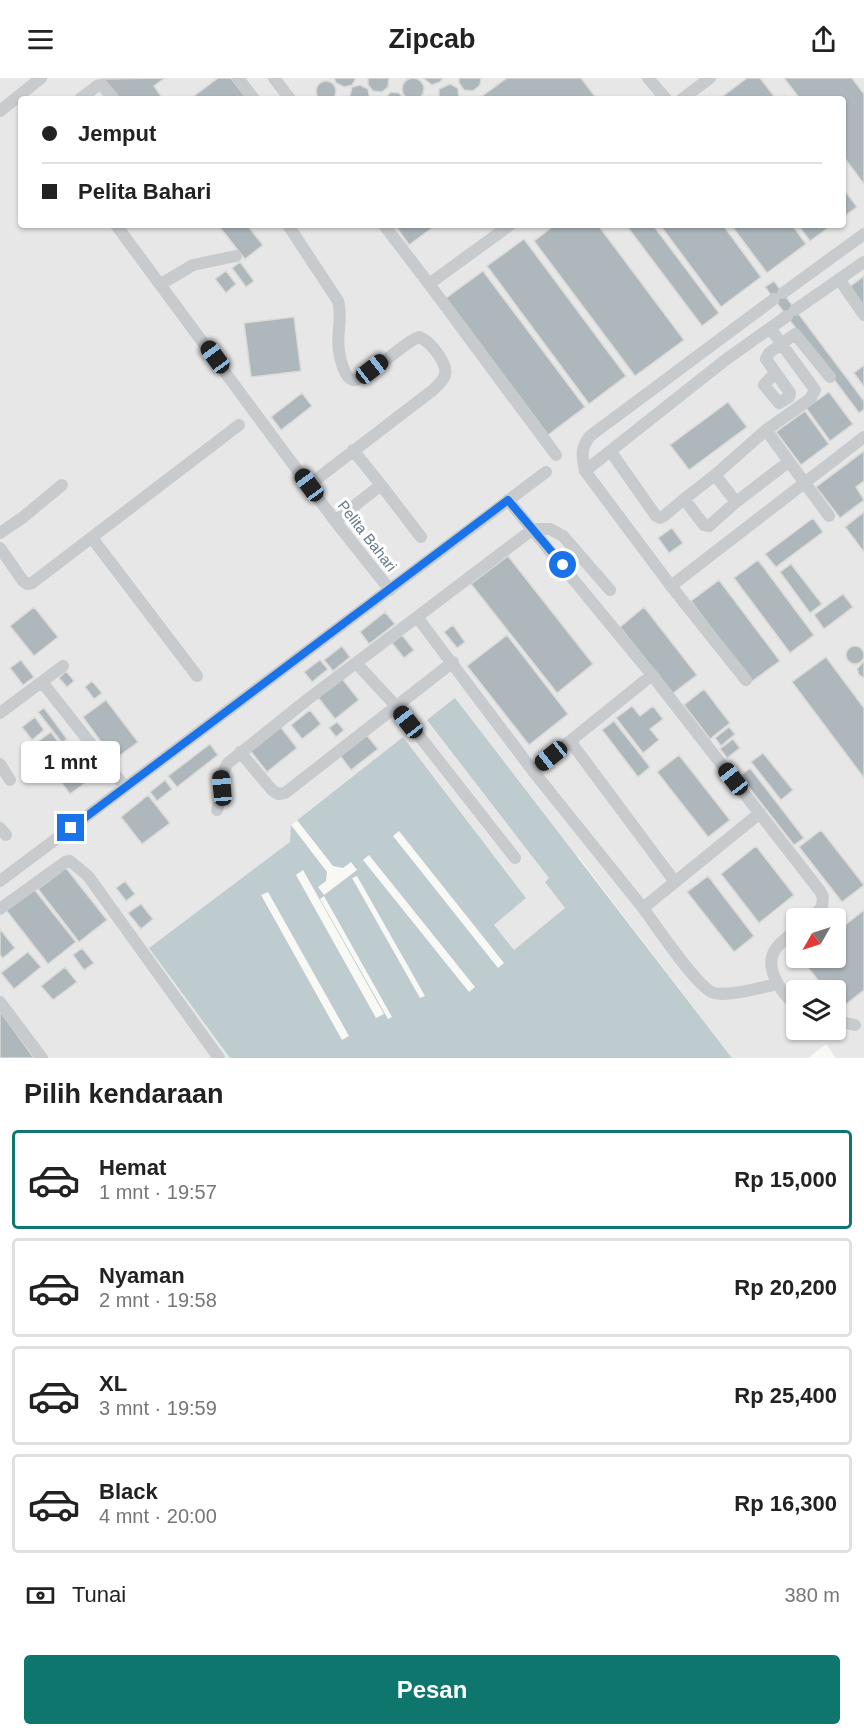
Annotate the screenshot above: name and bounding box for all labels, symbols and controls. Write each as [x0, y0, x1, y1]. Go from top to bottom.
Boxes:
icon: menu [24, 23, 57, 56]
icon: share [807, 23, 840, 56]
text: Zipcab [388, 24, 476, 54]
text: Jemput [78, 121, 156, 146]
text: Pelita Bahari [78, 179, 211, 204]
car [197, 337, 233, 377]
car [352, 351, 392, 387]
car [291, 465, 327, 505]
street label: Pelita Bahari [335, 497, 400, 574]
route start [549, 551, 576, 578]
car [390, 702, 426, 742]
car [531, 738, 571, 774]
callout: 1 mnt [22, 741, 121, 783]
text: 1 mnt [44, 751, 97, 773]
car [715, 759, 751, 799]
car [211, 769, 233, 807]
route end [57, 814, 84, 841]
north arrow [786, 908, 846, 968]
map controls [786, 908, 846, 1040]
button: layers [786, 980, 846, 1040]
text: Pilih kendaraan [24, 1079, 224, 1109]
icon: car [27, 1153, 81, 1207]
text: Hemat [99, 1155, 166, 1180]
text: Rp 15,000 [734, 1167, 837, 1192]
text: 1 mnt · 19:57 [99, 1181, 217, 1203]
icon: car [27, 1261, 81, 1315]
text: Nyaman [99, 1263, 185, 1288]
text: Rp 20,200 [734, 1275, 837, 1300]
text: 2 mnt · 19:58 [99, 1289, 217, 1311]
icon: car [27, 1369, 81, 1423]
text: XL [99, 1371, 127, 1396]
text: Rp 25,400 [734, 1383, 837, 1408]
text: 3 mnt · 19:59 [99, 1397, 217, 1419]
icon: car [27, 1477, 81, 1531]
text: Black [99, 1479, 158, 1504]
text: Rp 16,300 [734, 1491, 837, 1516]
text: 4 mnt · 20:00 [99, 1505, 217, 1527]
icon: cash [24, 1579, 57, 1612]
text: Tunai [72, 1582, 126, 1607]
text: 380 m [784, 1584, 840, 1606]
button: Pesan [24, 1655, 840, 1724]

